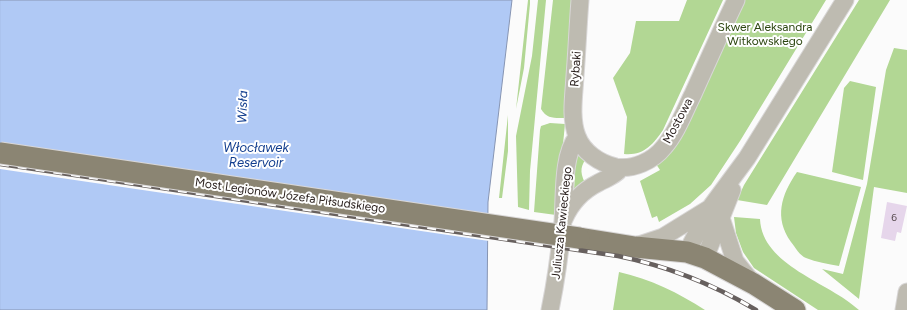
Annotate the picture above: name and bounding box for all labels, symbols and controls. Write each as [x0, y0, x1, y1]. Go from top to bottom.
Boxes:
park label: Skwer Aleksandra Witkowskiego [718, 20, 812, 48]
street label: Rybaki [568, 51, 584, 87]
water label: Wisła [235, 90, 251, 124]
street label: Mostowa [660, 96, 696, 146]
water label: Włocławek Reservoir [223, 140, 289, 171]
street label: Juliusza Kawieckiego [549, 166, 575, 280]
street label: Most Legionów Józefa Piłsudskiego [194, 176, 386, 216]
house number: 6 [891, 212, 897, 224]

